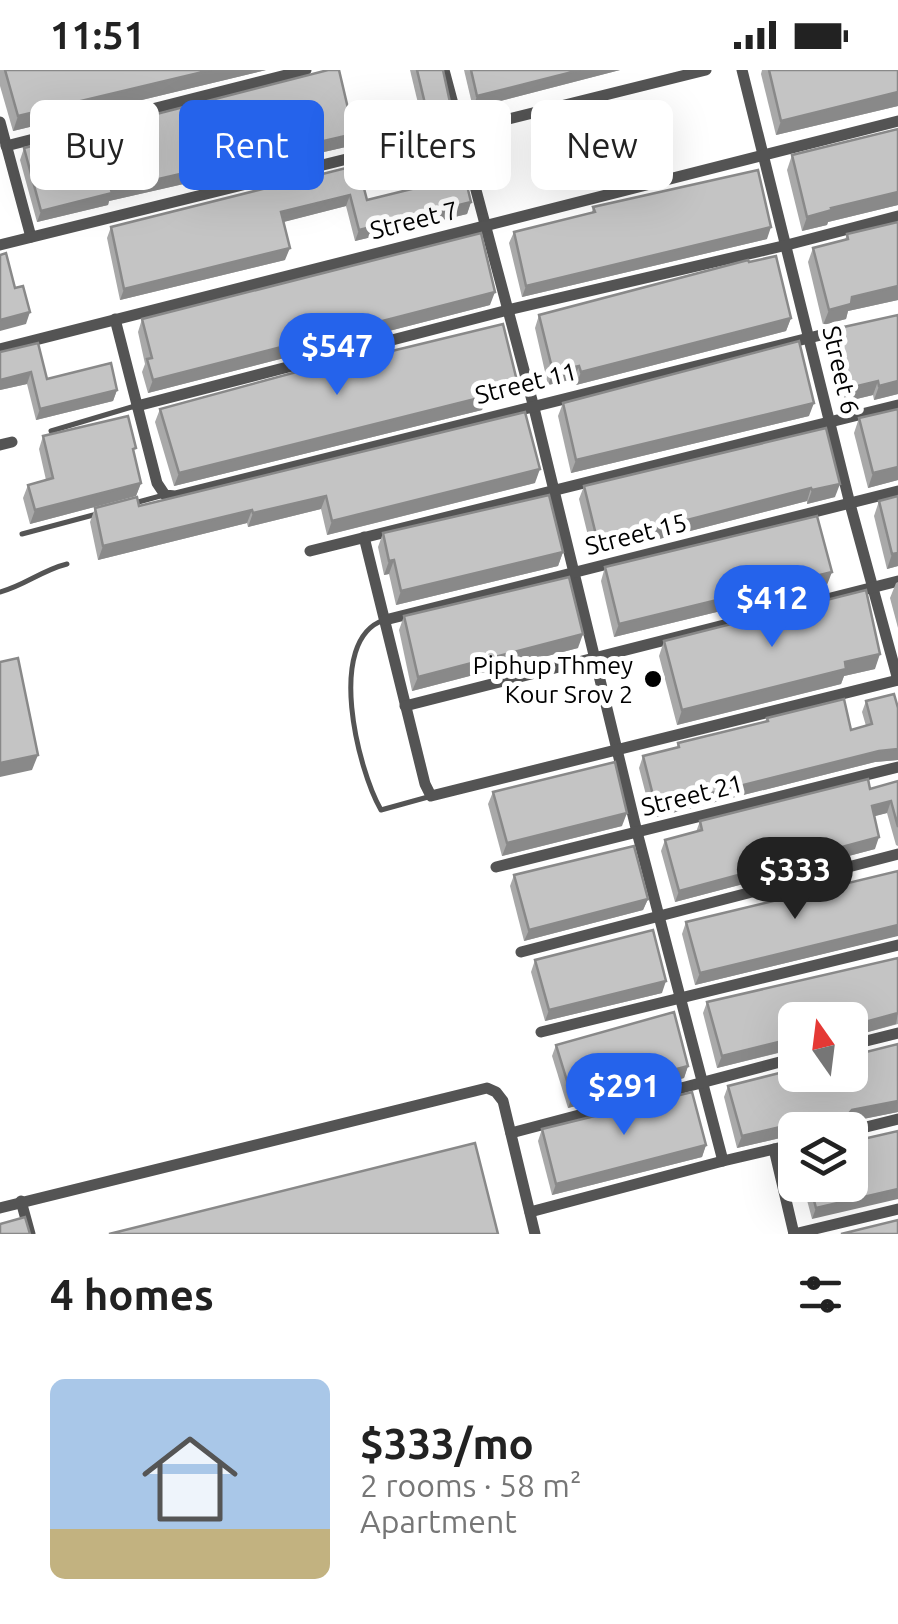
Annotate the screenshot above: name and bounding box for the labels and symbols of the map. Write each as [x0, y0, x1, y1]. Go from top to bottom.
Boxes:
street label: Street 7 [367, 196, 461, 244]
pin: $547 [278, 313, 396, 398]
street label: Street 6 [817, 323, 865, 417]
street label: Street 11 [472, 357, 580, 409]
street label: Street 15 [582, 508, 690, 560]
pin: $412 [713, 565, 831, 650]
place label: Piphup Thmey Kour Srov 2 [473, 651, 633, 708]
marker: Piphup Thmey Kour Srov 2 [642, 668, 664, 690]
street label: Street 21 [638, 769, 746, 821]
pin: $333 [736, 837, 854, 922]
north arrow [778, 1002, 868, 1092]
pin: $291 [565, 1053, 683, 1138]

